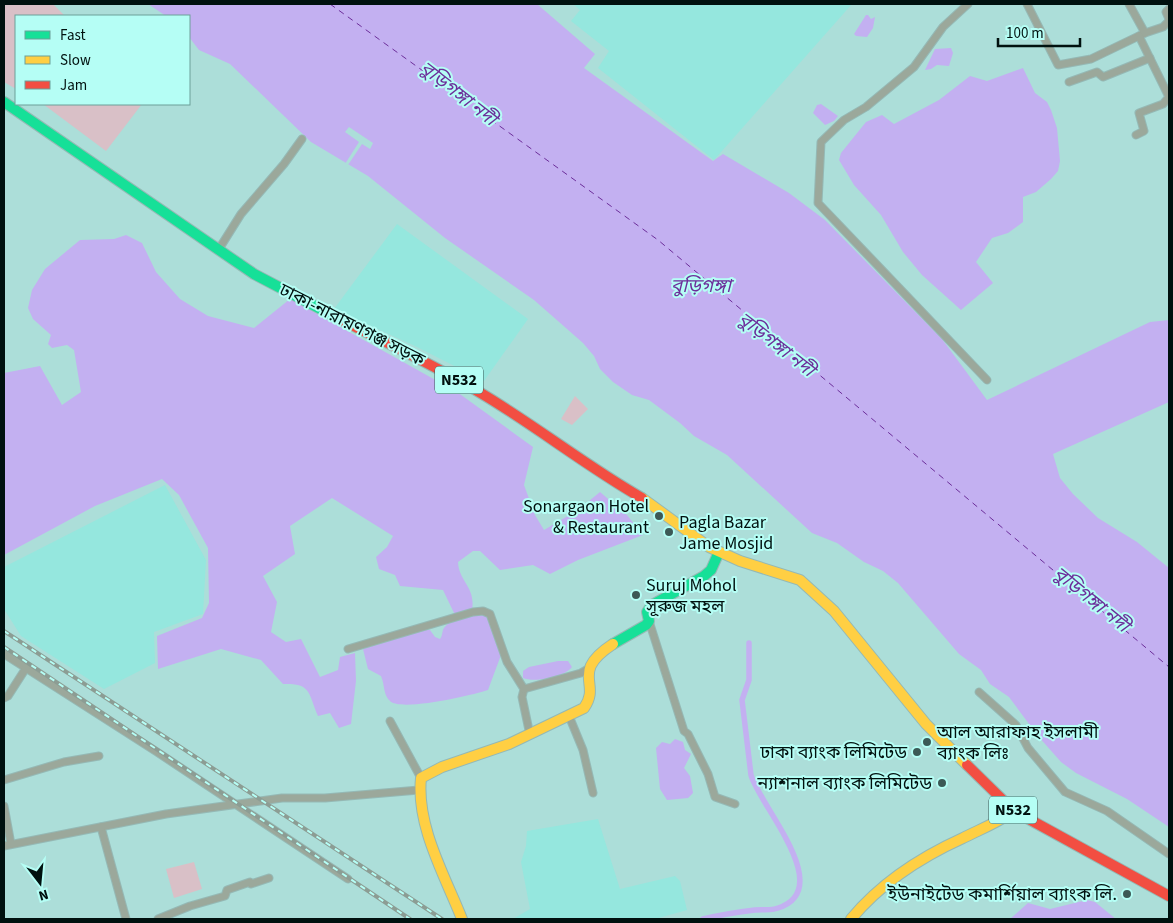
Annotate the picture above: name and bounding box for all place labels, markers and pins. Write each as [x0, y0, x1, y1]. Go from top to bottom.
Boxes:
place label: Sonargaon Hotel & Restaurant [523, 494, 649, 540]
marker: Sonargaon Hotel & Restaurant [653, 510, 665, 522]
place label: Pagla Bazar Jame Mosjid [679, 510, 773, 556]
marker: Pagla Bazar Jame Mosjid [663, 526, 675, 538]
place label: Suruj Mohol সূরুজ মহল [645, 573, 736, 619]
marker: Suruj Mohol সূরুজ মহল [630, 589, 642, 601]
place label: আল আরাফাহ ইসলামী ব্যাংক লিঃ [936, 720, 1099, 766]
marker: আল আরাফাহ ইসলামী ব্যাংক লিঃ [921, 736, 933, 748]
place label: ঢাকা ব্যাংক লিমিটেড [759, 740, 907, 765]
marker: ঢাকা ব্যাংক লিমিটেড [911, 746, 923, 758]
place label: ন্যাশনাল ব্যাংক লিমিটেড [757, 771, 932, 796]
marker: ন্যাশনাল ব্যাংক লিমিটেড [936, 777, 948, 789]
place label: ইউনাইটেড কমার্শিয়াল ব্যাংক লি. [887, 882, 1117, 907]
marker: ইউনাইটেড কমার্শিয়াল ব্যাংক লি. [1121, 888, 1133, 900]

